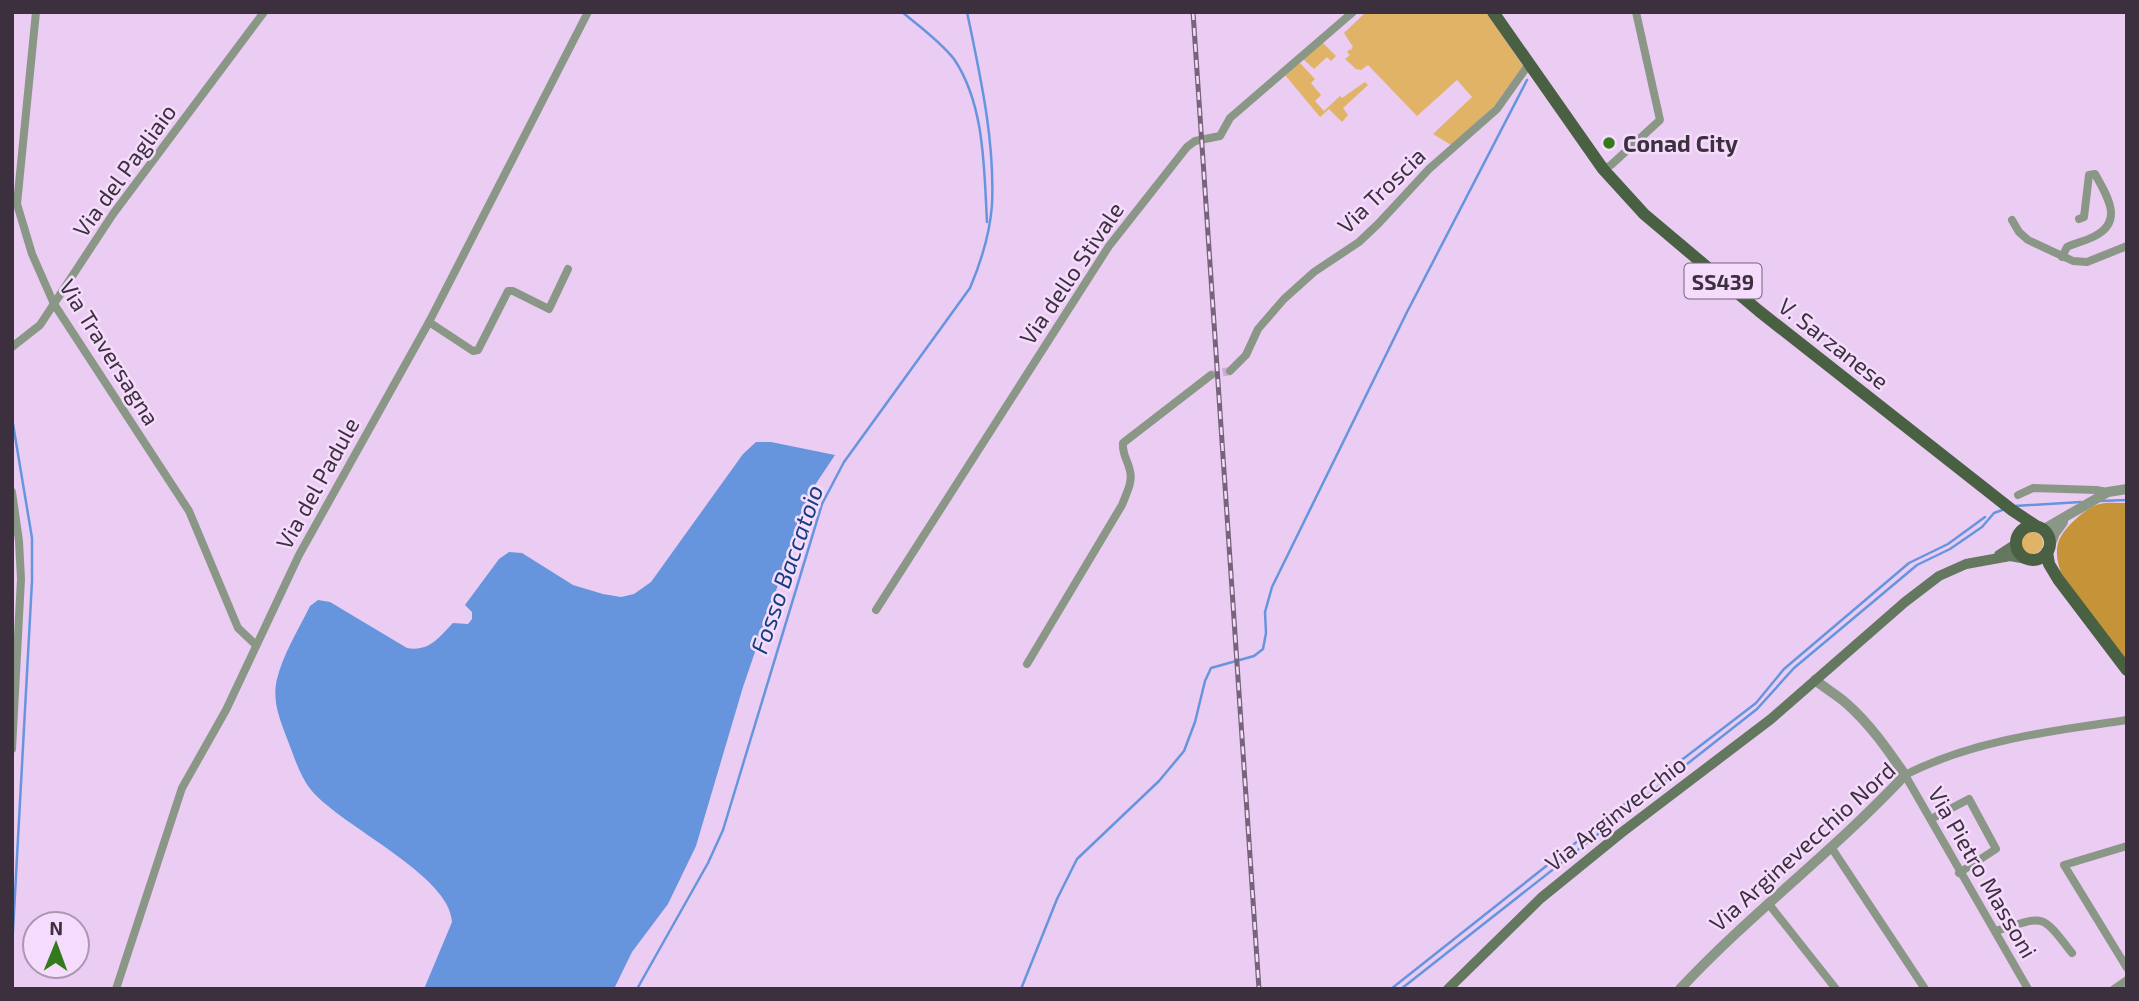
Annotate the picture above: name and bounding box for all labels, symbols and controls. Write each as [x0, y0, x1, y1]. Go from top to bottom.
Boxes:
street label: Via del Pagliaio [66, 98, 182, 242]
place label: Conad City [1623, 129, 1738, 157]
marker: Conad City [1601, 135, 1617, 151]
street label: Via Troscia [1331, 141, 1431, 239]
street label: Via dello Stivale [1013, 196, 1129, 350]
road number: SS439 [1684, 264, 1762, 298]
street label: Via Traversagna [54, 274, 166, 430]
street label: V. Sarzanese [1773, 291, 1895, 395]
street label: Via del Padule [269, 412, 365, 554]
water label: Fosso Baccatoio [744, 481, 828, 657]
street label: Via Arginvecchio [1539, 749, 1691, 877]
street label: Via Arginevecchio Nord [1703, 755, 1901, 937]
street label: Via Pietro Massoni [1923, 781, 2043, 963]
north arrow [21, 910, 91, 980]
text: N [49, 916, 63, 939]

